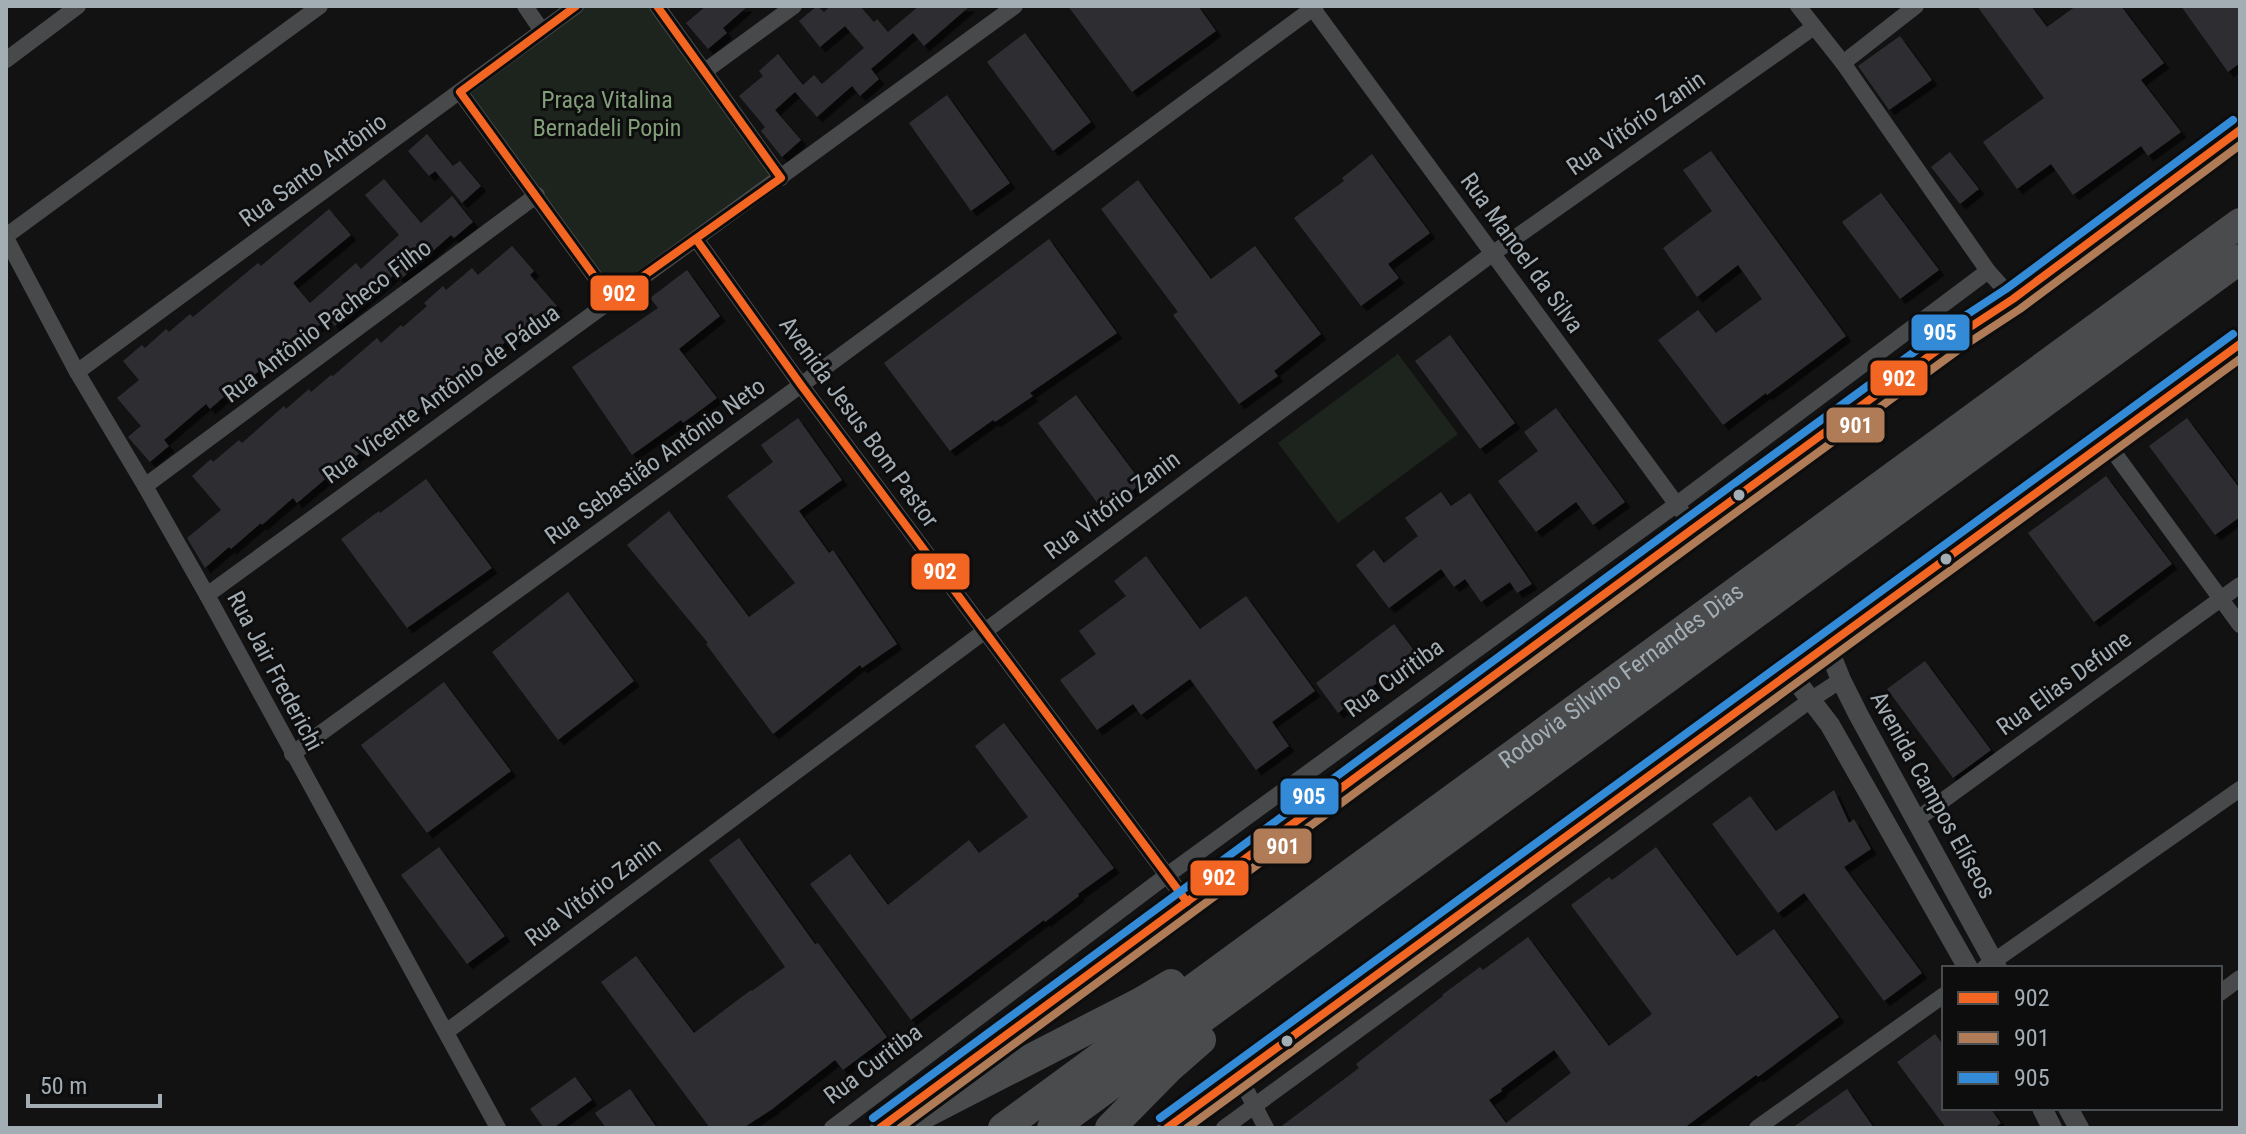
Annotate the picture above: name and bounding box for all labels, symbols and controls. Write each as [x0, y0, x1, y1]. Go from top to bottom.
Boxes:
street label: Rua Vitório Zanin [1561, 65, 1711, 181]
park label: Praça Vitalina Bernadeli Popin [533, 86, 681, 142]
street label: Rua Santo Antônio [234, 107, 392, 233]
street label: Rua Manoel da Silva [1455, 168, 1589, 338]
street label: Rua Antônio Pacheco Filho [217, 233, 437, 409]
line badge: 902 [589, 274, 650, 312]
text: 902 [602, 281, 636, 306]
street label: Rua Vicente Antônio de Pádua [317, 299, 565, 489]
street label: Avenida Jesus Bom Pastor [773, 311, 945, 533]
line badge: 905 [1910, 313, 1971, 352]
text: 905 [1923, 320, 1957, 345]
line badge: 902 [1869, 359, 1929, 397]
text: 902 [1882, 366, 1916, 391]
street label: Rua Sebastião Antônio Neto [540, 372, 770, 550]
line badge: 901 [1825, 406, 1886, 444]
text: 901 [1839, 413, 1873, 438]
street label: Rua Vitório Zanin [1039, 445, 1185, 565]
unlabelled marker [1731, 487, 1747, 503]
unlabelled marker [1938, 551, 1954, 567]
line badge: 902 [910, 552, 971, 591]
text: 902 [923, 559, 957, 584]
street label: Rodovia Silvino Fernandes Dias [1494, 577, 1749, 774]
street label: Rua Jair Frederichi [221, 587, 329, 755]
street label: Rua Elias Defune [1991, 625, 2137, 741]
street label: Rua Curitiba [1339, 633, 1449, 723]
street label: Avenida Campos Elíseos [1864, 687, 2002, 903]
line badge: 905 [1279, 777, 1340, 816]
text: 905 [1292, 784, 1326, 809]
line badge: 901 [1252, 827, 1313, 865]
street label: Rua Vitório Zanin [520, 832, 666, 952]
text: 901 [1266, 834, 1300, 859]
line badge: 902 [1189, 859, 1250, 897]
text: 902 [1202, 865, 1236, 890]
legend [1942, 966, 2222, 1110]
text: 902 [2014, 984, 2050, 1012]
street label: Rua Curitiba [819, 1018, 927, 1110]
text: 901 [2014, 1024, 2050, 1052]
unlabelled marker [1279, 1033, 1295, 1049]
scale bar [28, 1058, 160, 1108]
text: 905 [2014, 1064, 2050, 1092]
text: 50 m [40, 1072, 87, 1100]

